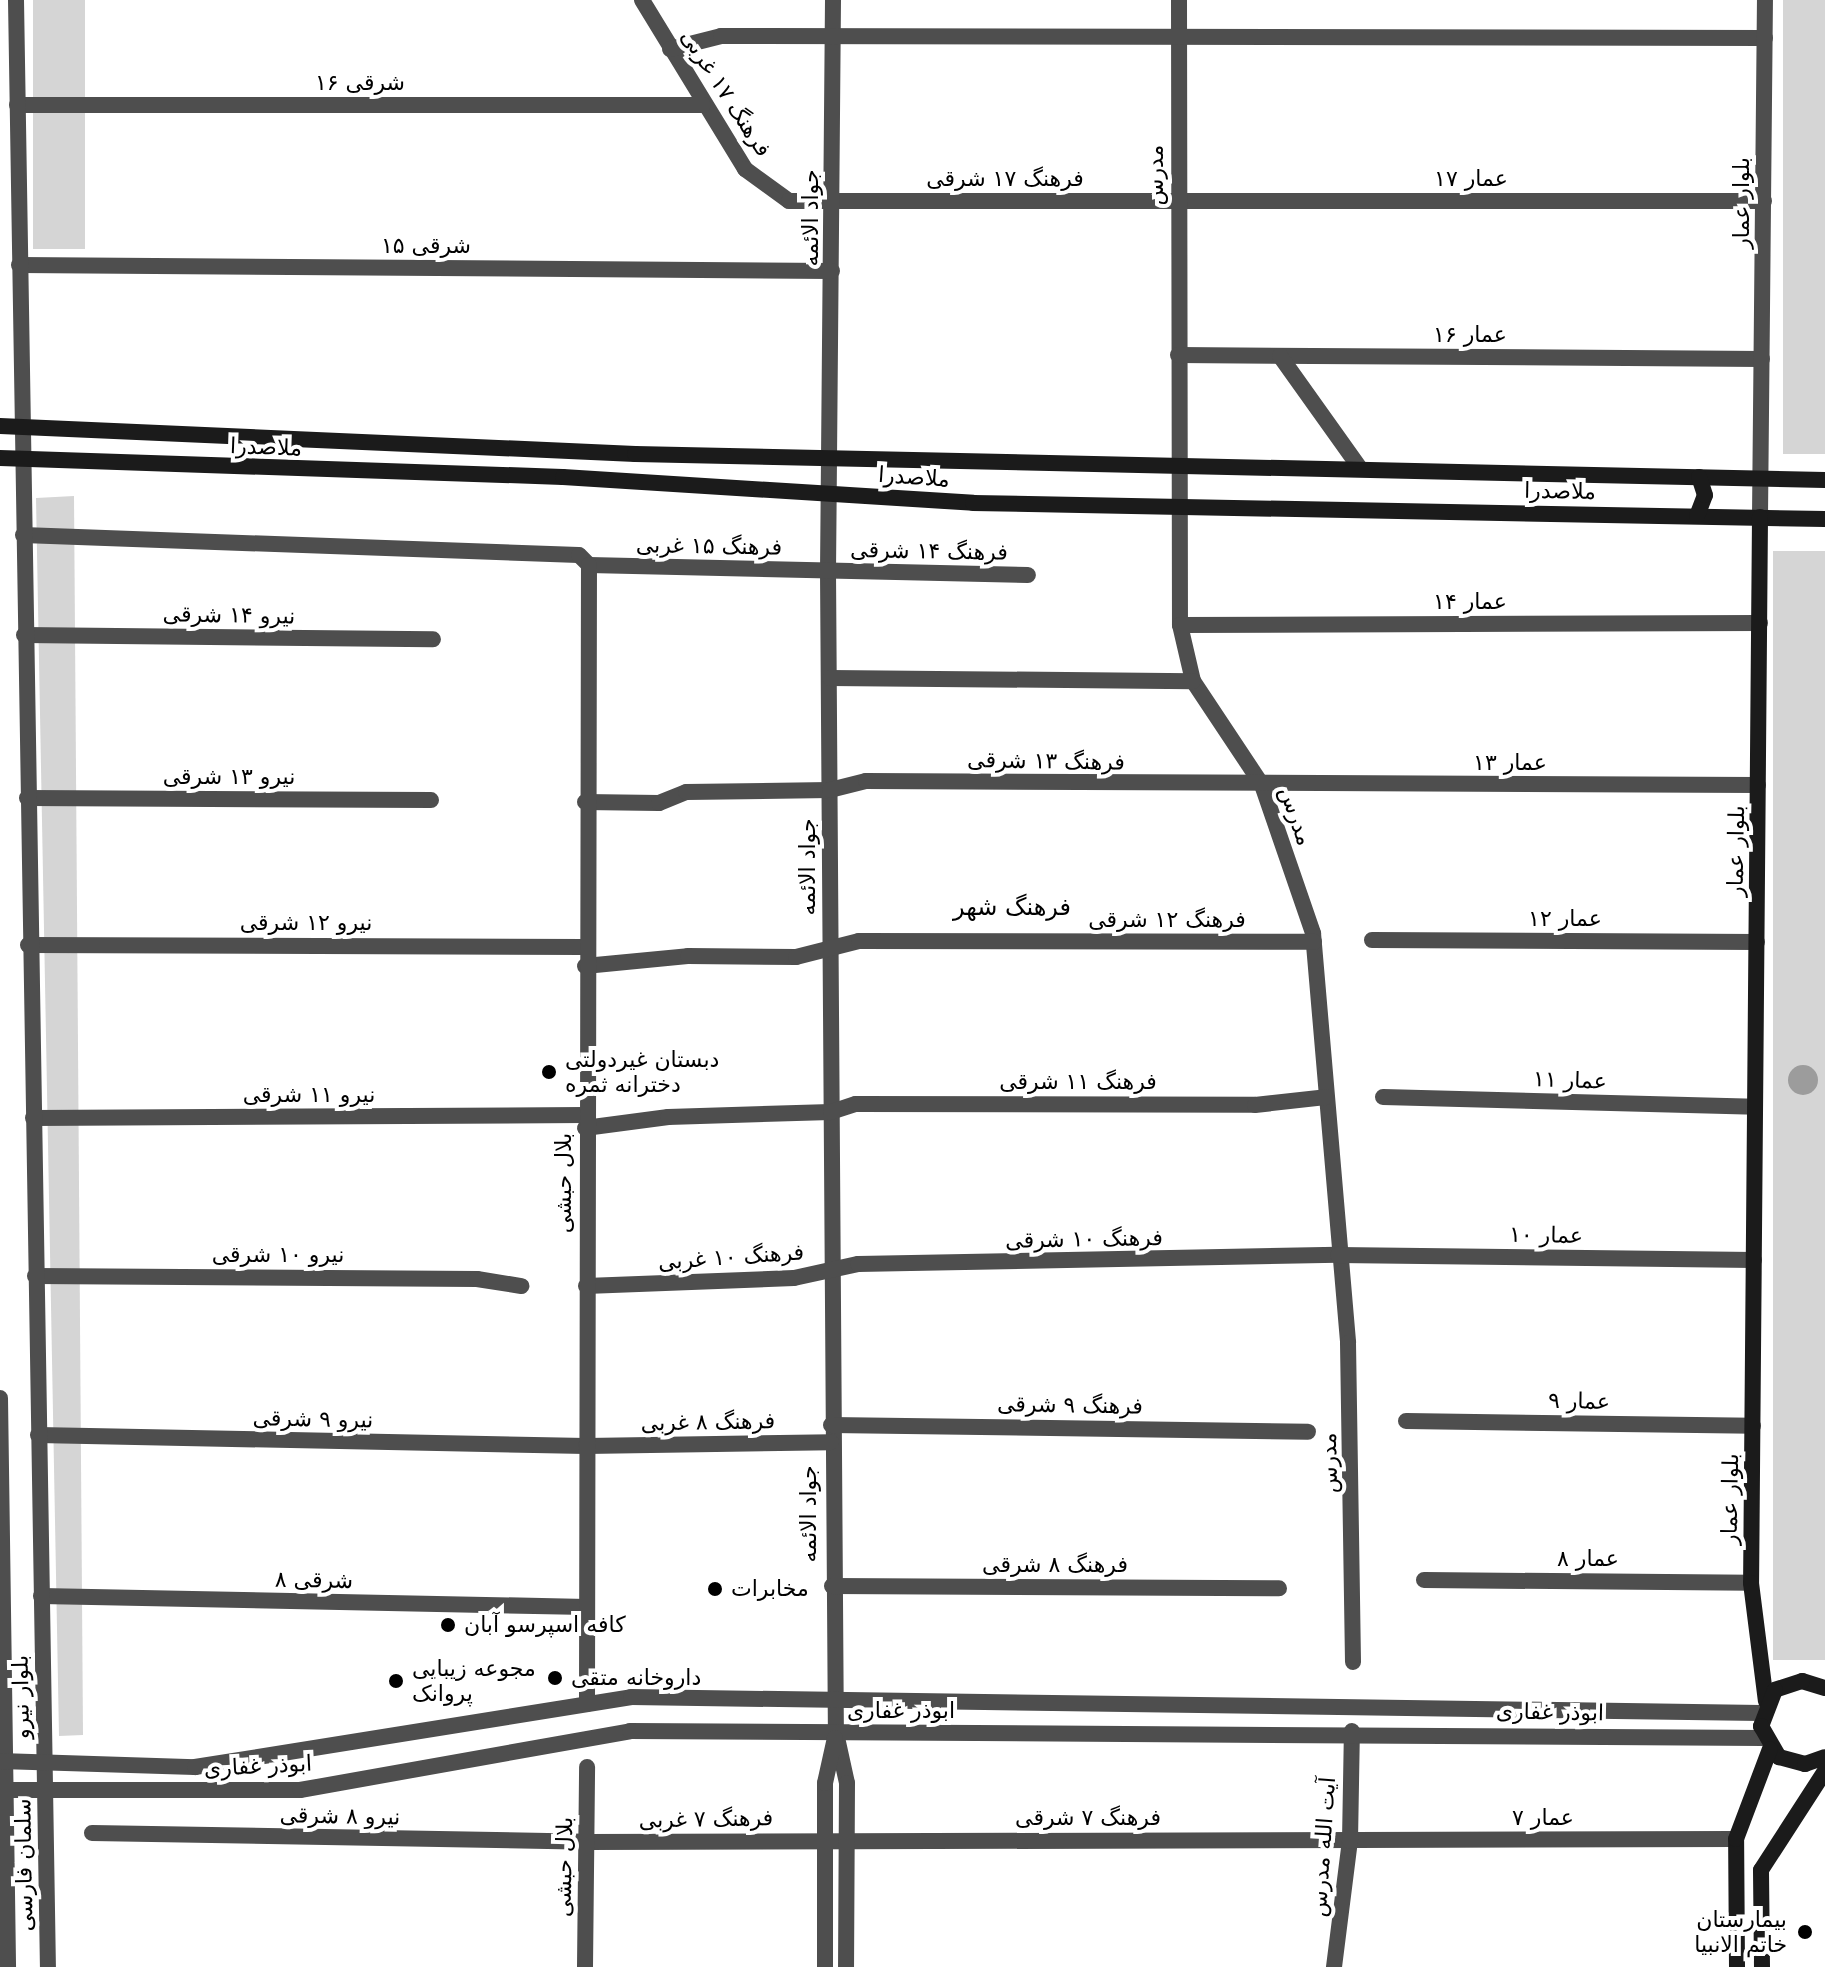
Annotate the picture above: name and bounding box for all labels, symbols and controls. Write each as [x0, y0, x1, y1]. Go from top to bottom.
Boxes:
street label: فرهنگ ۱۷ غربی [675, 24, 777, 162]
street label: ۱۶ شرقی [315, 70, 405, 96]
street label: مدرس [1143, 145, 1169, 205]
street label: بلوار عمار [1729, 157, 1755, 249]
street label: فرهنگ ۱۷ شرقی [926, 166, 1084, 192]
street label: عمار ۱۷ [1434, 166, 1508, 192]
street label: جواد الائمه [798, 169, 824, 267]
street label: ۱۵ شرقی [381, 233, 471, 259]
street label: عمار ۱۶ [1433, 322, 1507, 348]
street label: ملاصدرا [230, 433, 302, 461]
street label: ملاصدرا [877, 461, 951, 493]
street label: ملاصدرا [1524, 477, 1596, 505]
street label: فرهنگ ۱۵ غربی [636, 532, 782, 560]
street label: فرهنگ ۱۴ شرقی [850, 536, 1008, 566]
street label: عمار ۱۴ [1433, 589, 1507, 615]
street label: نیرو ۱۴ شرقی [162, 601, 296, 629]
street label: فرهنگ ۱۳ شرقی [967, 746, 1125, 776]
street label: عمار ۱۳ [1473, 750, 1547, 776]
street label: نیرو ۱۳ شرقی [163, 764, 295, 790]
street label: مدرس [1274, 783, 1318, 849]
street label: بلوار عمار [1722, 805, 1750, 897]
street label: جواد الائمه [795, 818, 821, 916]
district label: فرهنگ شهر [953, 894, 1071, 922]
street label: عمار ۱۲ [1528, 906, 1602, 932]
street label: فرهنگ ۱۲ شرقی [1088, 907, 1246, 933]
street label: نیرو ۱۲ شرقی [240, 910, 372, 936]
place label: دبستان غیردولتی دخترانه ثمره [565, 1046, 719, 1098]
marker: دبستان غیردولتی دخترانه ثمره [540, 1063, 558, 1081]
street label: عمار ۱۱ [1533, 1066, 1607, 1094]
street label: فرهنگ ۱۱ شرقی [999, 1069, 1157, 1095]
street label: نیرو ۱۱ شرقی [243, 1082, 375, 1108]
street label: بلال حبشی [551, 1133, 577, 1233]
street label: عمار ۱۰ [1509, 1221, 1583, 1249]
street label: فرهنگ ۱۰ شرقی [1005, 1224, 1163, 1254]
street label: فرهنگ ۱۰ غربی [657, 1239, 805, 1275]
street label: نیرو ۱۰ شرقی [212, 1242, 344, 1268]
street label: عمار ۹ [1548, 1387, 1610, 1415]
street label: فرهنگ ۹ شرقی [997, 1391, 1143, 1419]
street label: نیرو ۹ شرقی [252, 1405, 374, 1433]
street label: فرهنگ ۸ غربی [641, 1408, 775, 1436]
street label: مدرس [1315, 1432, 1343, 1494]
street label: بلوار عمار [1716, 1453, 1744, 1545]
street label: جواد الائمه [796, 1465, 822, 1563]
street label: عمار ۸ [1557, 1546, 1619, 1572]
street label: فرهنگ ۸ شرقی [982, 1552, 1128, 1578]
street label: ۸ شرقی [275, 1566, 353, 1594]
place label: مخابرات [731, 1576, 809, 1602]
marker: مخابرات [706, 1580, 724, 1598]
place label: کافه اسپرسو آبان [464, 1612, 626, 1638]
marker: کافه اسپرسو آبان [439, 1616, 457, 1634]
street label: بلوار نیرو [7, 1655, 35, 1739]
place label: مجوعه زیبایی پروانک [412, 1655, 536, 1706]
place label: داروخانه متقی [571, 1665, 701, 1691]
marker: داروخانه متقی [546, 1669, 564, 1687]
marker: مجوعه زیبایی پروانک [387, 1672, 405, 1690]
street label: ابوذر غفاری [847, 1698, 955, 1724]
street label: ابوذر غفاری [1496, 1698, 1604, 1726]
street label: ابوذر غفاری [203, 1750, 313, 1782]
street label: آیت الله مدرس [1305, 1776, 1341, 1918]
street label: سلمان فارسی [10, 1798, 38, 1932]
street label: نیرو ۸ شرقی [279, 1802, 401, 1830]
street label: فرهنگ ۷ غربی [639, 1805, 773, 1833]
street label: فرهنگ ۷ شرقی [1015, 1805, 1161, 1831]
street label: عمار ۷ [1512, 1805, 1574, 1831]
street label: بلال حبشی [550, 1817, 578, 1917]
place label: بیمارستان خاتم الانبیا [1694, 1906, 1787, 1958]
marker: بیمارستان خاتم الانبیا [1794, 1921, 1816, 1943]

